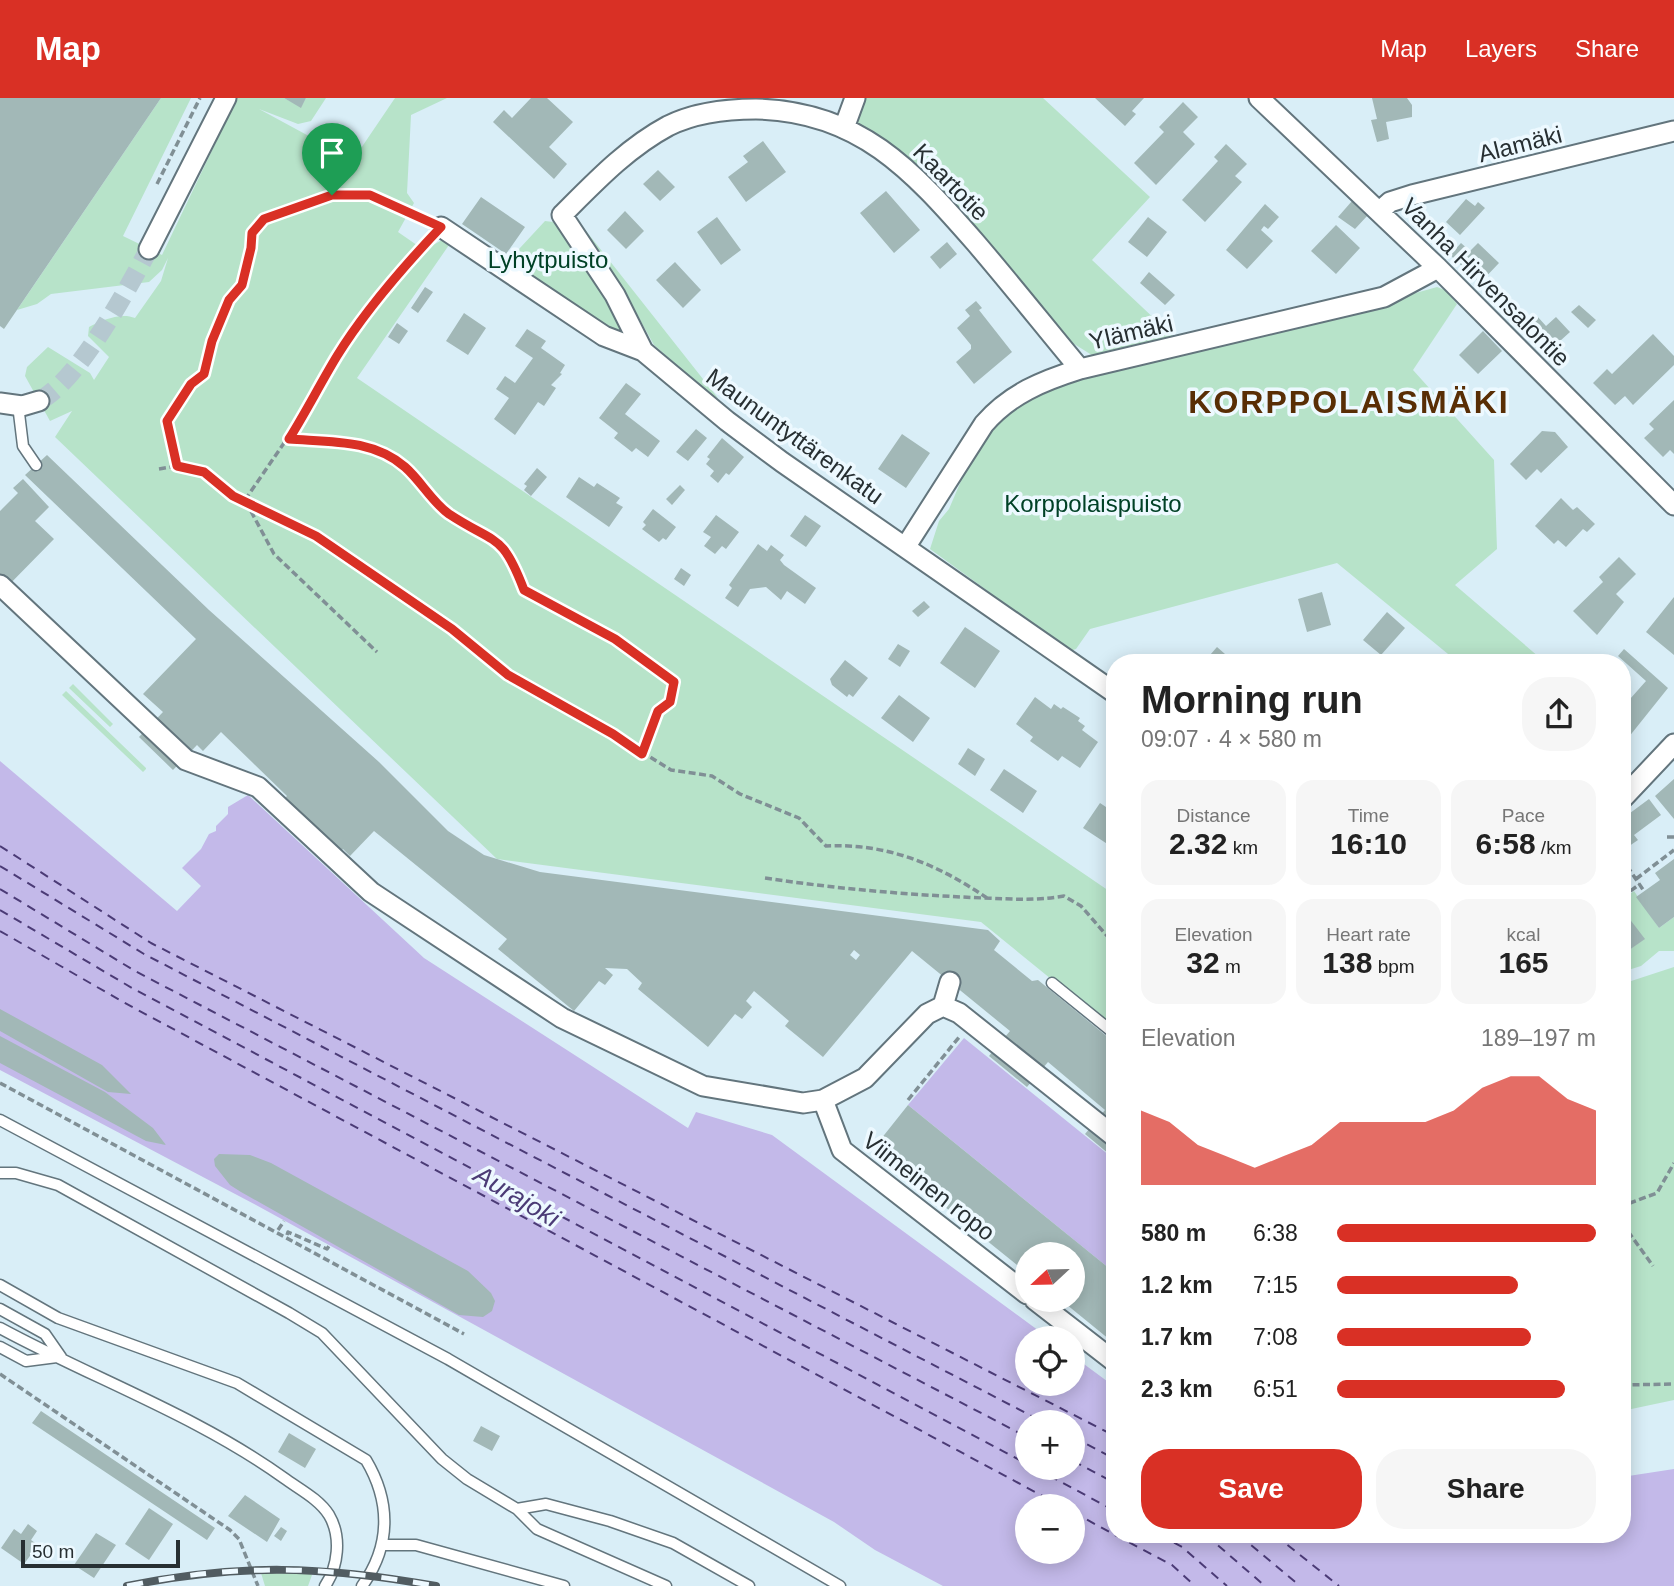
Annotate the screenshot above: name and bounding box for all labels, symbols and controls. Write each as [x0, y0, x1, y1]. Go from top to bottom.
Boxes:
text: Map [35, 30, 101, 67]
text: Map [1380, 35, 1427, 62]
text: Layers [1465, 35, 1537, 62]
text: Share [1575, 35, 1639, 62]
street label: Alamäki [1475, 121, 1565, 167]
pin [302, 123, 362, 195]
icon: arrive [313, 134, 351, 172]
street label: Kaartotie [908, 138, 994, 226]
street label: Vanha Hirvensalontie [1396, 192, 1576, 372]
park label: Lyhytpuisto [488, 246, 608, 273]
street label: Ylämäki [1086, 309, 1176, 355]
street label: Maununtyttärenkatu [701, 363, 889, 509]
district label: KORPPOLAISMÄKI [1188, 384, 1510, 420]
park label: Korppolaispuisto [1004, 490, 1182, 517]
button: share [1522, 677, 1596, 751]
text: Morning run [1141, 679, 1363, 721]
text: 09:07 · 4 × 580 m [1141, 726, 1322, 752]
text: Distance [1177, 805, 1250, 826]
text: Time [1348, 805, 1389, 826]
text: Pace [1502, 805, 1545, 826]
text: 2.32 [1169, 827, 1227, 860]
text: 16:10 [1330, 827, 1407, 860]
text: 6:58 [1476, 827, 1536, 860]
text: km [1227, 837, 1258, 858]
text: /km [1536, 837, 1571, 858]
text: Elevation [1174, 924, 1253, 945]
text: Heart rate [1326, 924, 1411, 945]
text: kcal [1507, 924, 1540, 945]
text: 32 [1186, 946, 1220, 979]
text: 138 [1322, 946, 1372, 979]
text: 165 [1498, 946, 1549, 979]
text: m [1220, 956, 1241, 977]
text: bpm [1372, 956, 1415, 977]
text: Elevation [1141, 1025, 1236, 1051]
text: 189–197 m [1481, 1025, 1596, 1051]
street label: Viimeinen ropo [858, 1126, 1000, 1246]
water label: Aurajoki [467, 1158, 566, 1234]
text: 580 m [1141, 1220, 1206, 1246]
text: 6:38 [1253, 1220, 1298, 1246]
north arrow [1015, 1242, 1085, 1312]
map controls [1015, 1242, 1085, 1564]
text: 1.2 km [1141, 1272, 1213, 1298]
text: 7:15 [1253, 1272, 1298, 1298]
text: 1.7 km [1141, 1324, 1213, 1350]
text: 7:08 [1253, 1324, 1298, 1350]
button: locate [1015, 1326, 1085, 1396]
text: 2.3 km [1141, 1376, 1213, 1402]
text: 6:51 [1253, 1376, 1298, 1402]
button: + [1015, 1410, 1085, 1480]
button: Save [1141, 1449, 1362, 1529]
button: Share [1376, 1449, 1596, 1529]
button: − [1015, 1494, 1085, 1564]
scale bar [21, 1537, 180, 1569]
text: 50 m [32, 1541, 74, 1562]

